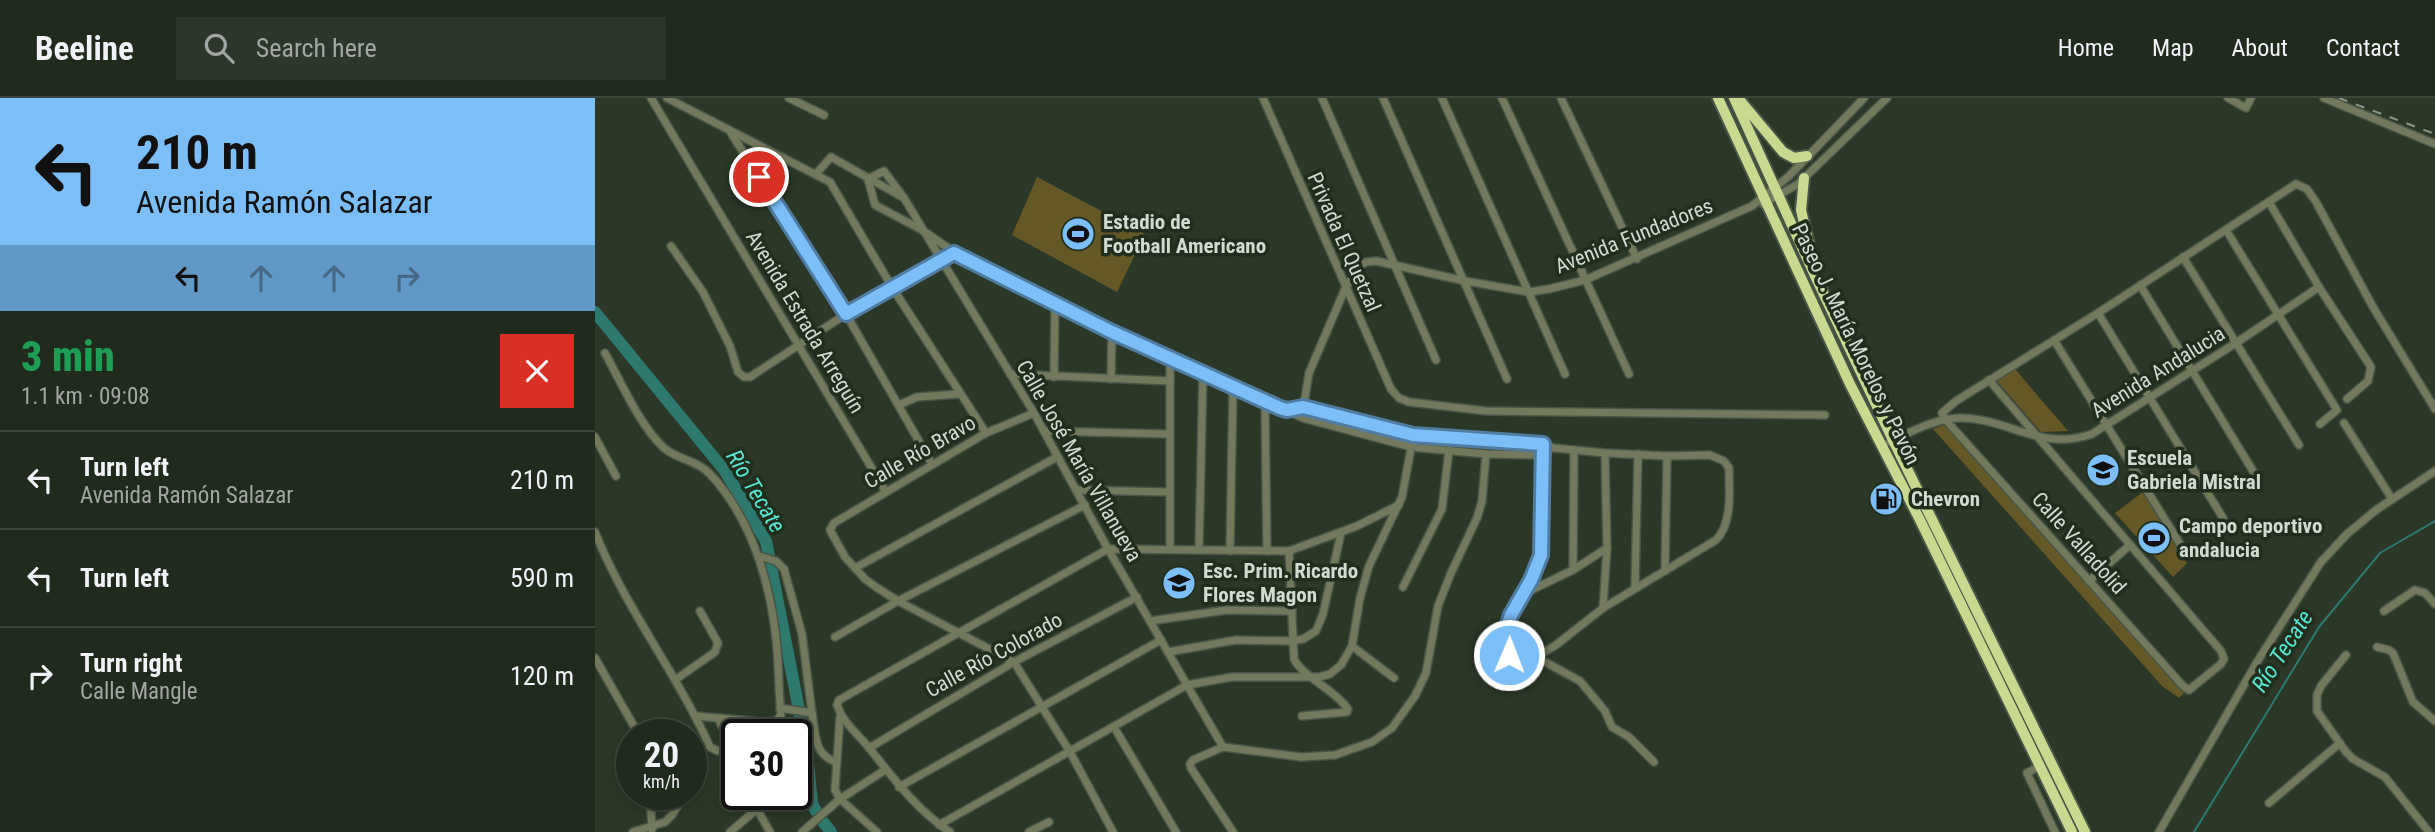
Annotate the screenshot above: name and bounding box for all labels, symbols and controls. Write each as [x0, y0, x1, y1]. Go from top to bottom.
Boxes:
search box [176, 17, 666, 80]
text: Beeline [35, 29, 134, 68]
icon: search [200, 29, 238, 67]
text: Search here [256, 33, 377, 63]
text: Home [2058, 34, 2114, 62]
text: Map [2152, 34, 2194, 62]
text: About [2232, 34, 2288, 62]
text: Contact [2326, 34, 2400, 62]
text: 210 m [136, 124, 258, 181]
icon: left [21, 126, 112, 217]
pin [729, 147, 789, 207]
icon: arrive [740, 158, 778, 196]
street label: Privada El Quetzal [1303, 169, 1385, 315]
text: Avenida Ramón Salazar [136, 183, 433, 221]
street label: Avenida Fundadores [1552, 193, 1716, 279]
place label: Estadio de Football Americano [1103, 210, 1266, 258]
sports icon: Estadio de Football Americano [1059, 215, 1097, 253]
street label: Paseo J. María Morelos y Pavón [1787, 219, 1925, 469]
street label: Avenida Estrada Arreguín [741, 227, 869, 417]
icon: left [169, 259, 207, 297]
icon: ahead [242, 259, 280, 297]
icon: ahead [315, 259, 353, 297]
icon: right [388, 259, 426, 297]
street label: Avenida Andalucia [2087, 321, 2229, 423]
text: 3 min [21, 332, 115, 381]
button: close [500, 334, 574, 408]
street label: Calle José María Villanueva [1011, 356, 1147, 566]
text: 1.1 km · 09:08 [21, 383, 150, 410]
street label: Calle Río Bravo [860, 410, 980, 494]
water label: Río Tecate [720, 445, 791, 538]
place label: Escuela Gabriela Mistral [2127, 446, 2261, 494]
school or university icon: Escuela Gabriela Mistral [2084, 451, 2122, 489]
text: Turn left [80, 452, 169, 482]
icon: left [21, 461, 59, 499]
text: 210 m [510, 465, 574, 495]
fuel station icon: Chevron [1867, 480, 1905, 518]
text: Avenida Ramón Salazar [80, 482, 293, 509]
place label: Chevron [1911, 487, 1980, 511]
street label: Calle Valladolid [2027, 487, 2131, 599]
place label: Campo deportivo andalucia [2179, 514, 2322, 562]
sports icon: Campo deportivo andalucia [2135, 519, 2173, 557]
icon: left [21, 559, 59, 597]
place label: Esc. Prim. Ricardo Flores Magon [1203, 559, 1358, 607]
text: Turn left [80, 563, 169, 593]
text: 590 m [510, 563, 574, 593]
school or university icon: Esc. Prim. Ricardo Flores Magon [1160, 564, 1198, 602]
water label: Río Tecate [2246, 605, 2319, 697]
street label: Calle Río Colorado [921, 608, 1067, 702]
position arrow [1472, 618, 1546, 692]
text: Turn right [80, 648, 182, 678]
icon: right [21, 657, 59, 695]
text: 120 m [510, 661, 574, 691]
text: Calle Mangle [80, 678, 198, 705]
speed limit sign: 30 [721, 719, 812, 810]
text: 20 [644, 735, 679, 776]
text: km/h [643, 771, 680, 792]

